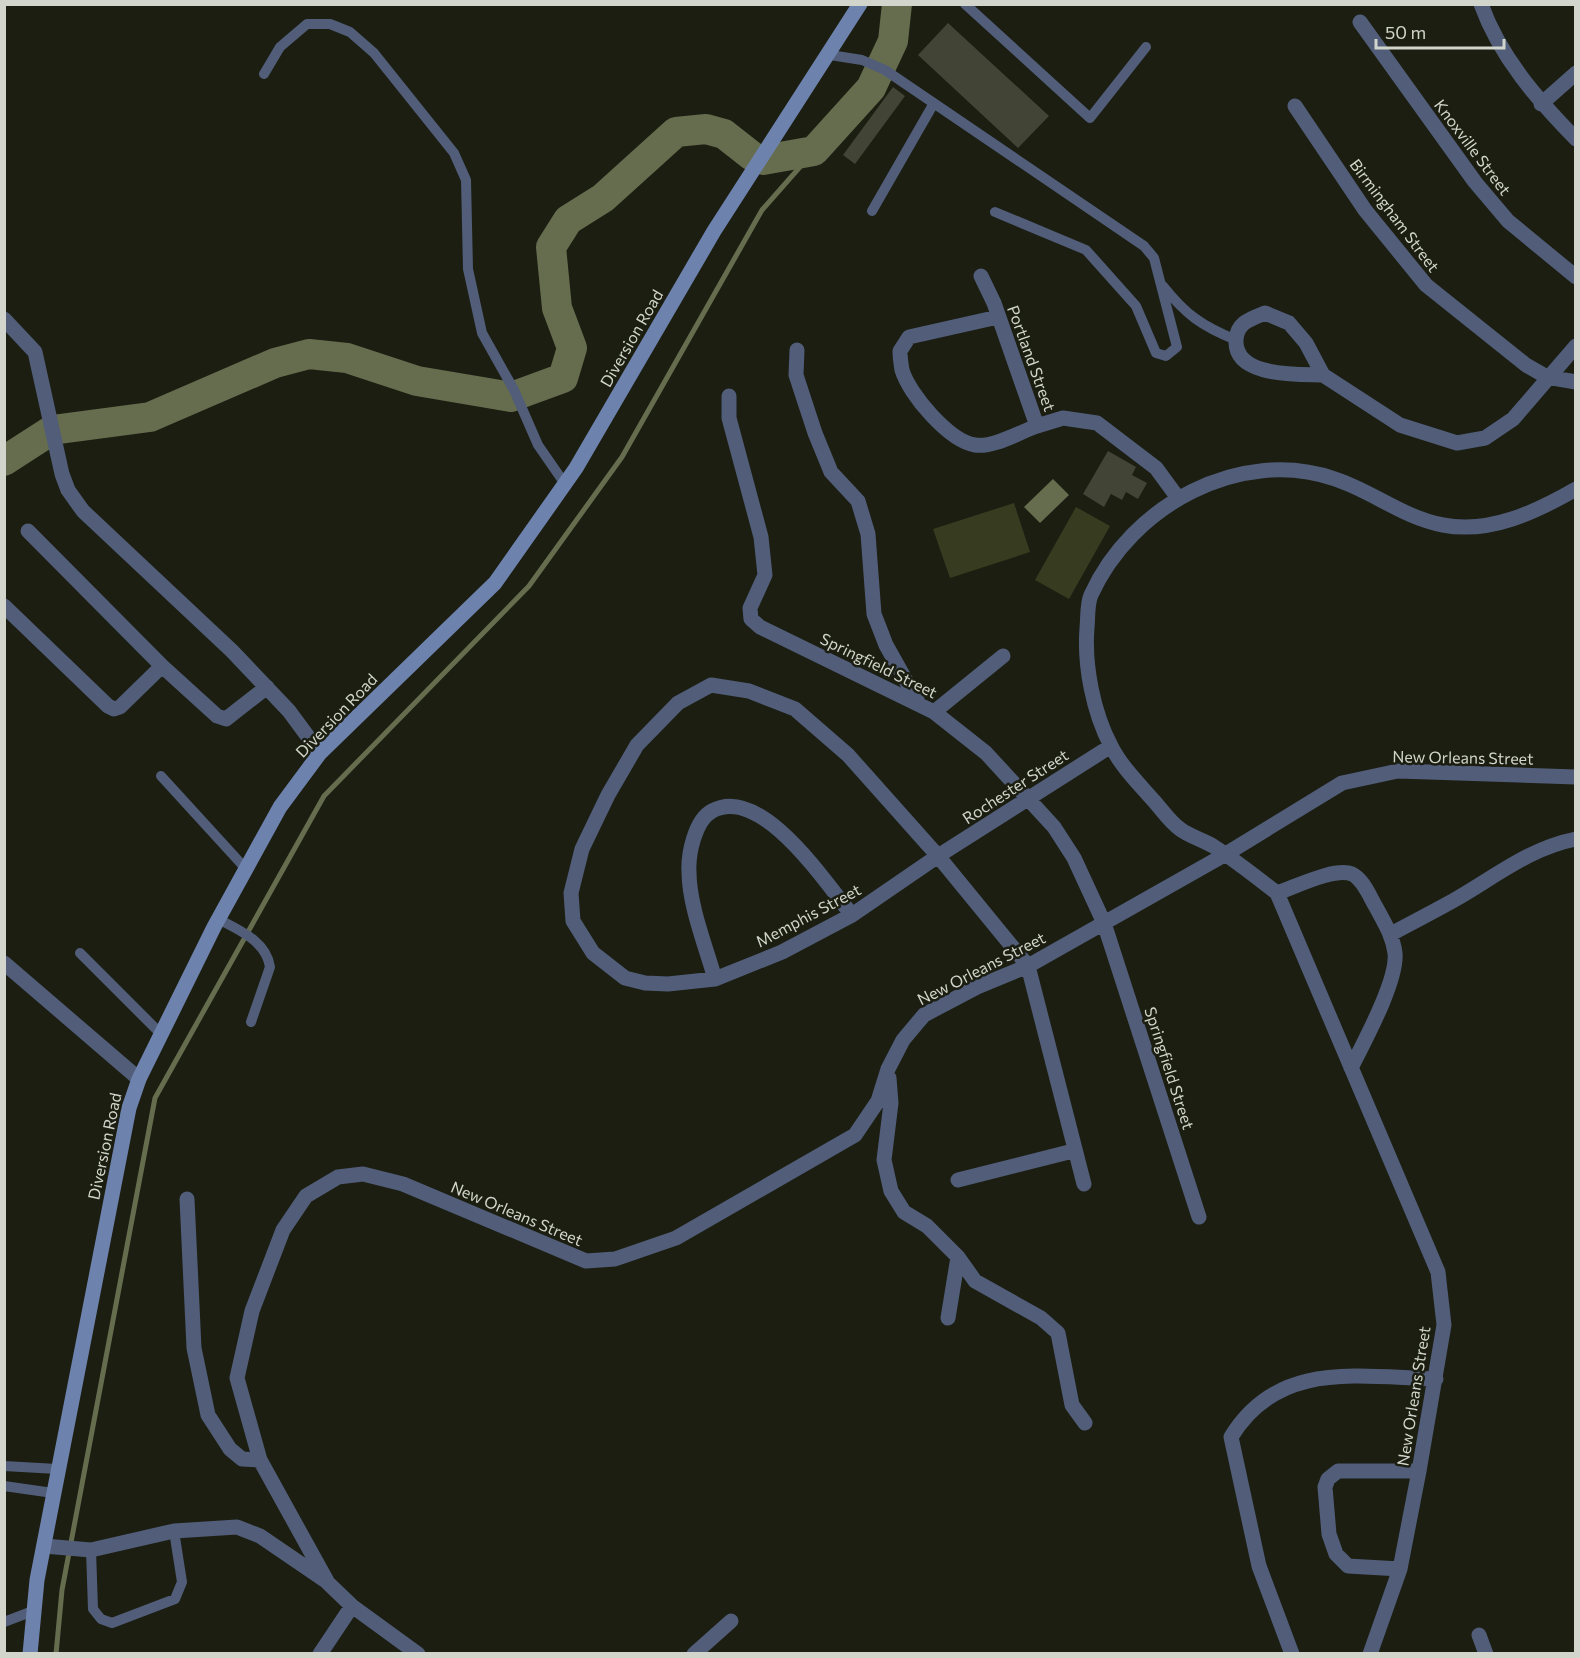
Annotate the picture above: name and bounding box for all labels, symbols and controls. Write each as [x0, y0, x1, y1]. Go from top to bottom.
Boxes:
scale bar [1376, 12, 1504, 50]
text: 50 m [1385, 21, 1426, 43]
street label: Knoxville Street [1431, 95, 1515, 199]
street label: Birmingham Street [1346, 155, 1444, 276]
street label: Diversion Road [596, 286, 666, 390]
street label: Portland Street [1004, 302, 1060, 414]
street label: Springfield Street [817, 628, 941, 702]
street label: Diversion Road [291, 669, 381, 761]
street label: Rochester Street [959, 745, 1072, 827]
street label: New Orleans Street [1392, 746, 1534, 768]
street label: Memphis Street [752, 879, 864, 951]
street label: New Orleans Street [914, 927, 1049, 1009]
street label: Springfield Street [1141, 1004, 1199, 1132]
street label: Diversion Road [83, 1091, 125, 1201]
street label: New Orleans Street [448, 1177, 586, 1250]
street label: New Orleans Street [1393, 1324, 1433, 1467]

